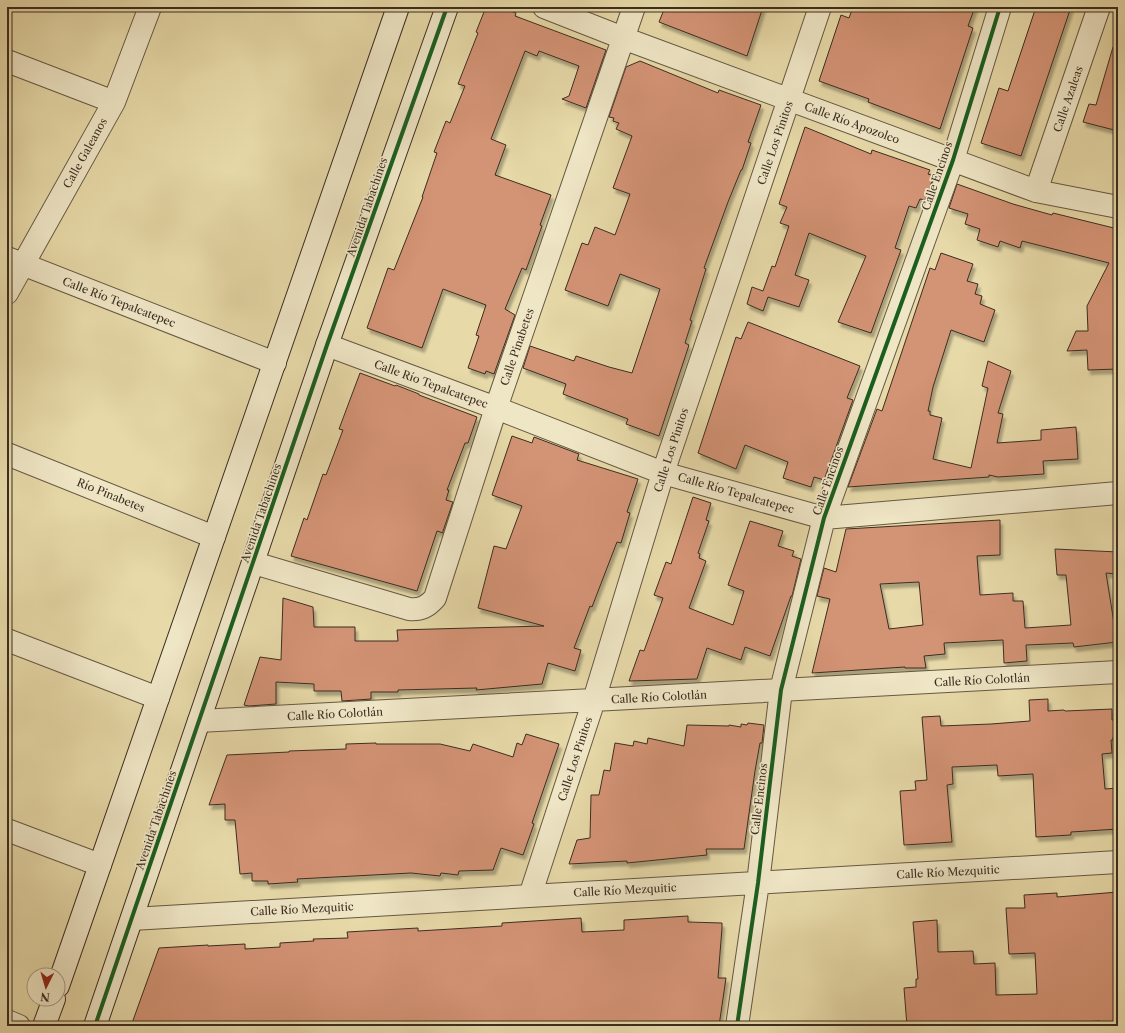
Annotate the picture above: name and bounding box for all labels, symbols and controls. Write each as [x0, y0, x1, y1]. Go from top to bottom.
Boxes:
street label: Calle Azaleas [1050, 64, 1086, 134]
street label: Calle Los Pinitos [754, 99, 796, 187]
street label: Calle Río Apozolco [802, 99, 902, 147]
street label: Calle Galeanos [60, 115, 110, 191]
street label: Calle Encinos [919, 140, 955, 212]
street label: Avenida Tabachines [343, 155, 391, 259]
street label: Calle Río Tepalcatepec [60, 274, 178, 330]
street label: Calle Pinabetes [497, 306, 537, 388]
street label: Calle Río Tepalcatepec [372, 357, 490, 411]
street label: Calle Los Pinitos [651, 406, 691, 494]
street label: Calle Encinos [810, 445, 846, 517]
street label: Avenida Tabachines [237, 461, 285, 565]
street label: Calle Río Tepalcatepec [676, 470, 796, 516]
street label: Río Pinabetes [75, 475, 147, 515]
street label: Calle Río Colotlán [934, 670, 1030, 690]
street label: Calle Río Colotlán [611, 687, 707, 707]
street label: Calle Río Colotlán [287, 704, 383, 724]
street label: Calle Los Pinitos [555, 715, 595, 803]
street label: Calle Encinos [748, 762, 770, 836]
street label: Avenida Tabachines [132, 768, 180, 872]
street label: Calle Río Mezquitic [896, 862, 1000, 882]
street label: Calle Río Mezquitic [573, 880, 677, 900]
street label: Calle Río Mezquitic [250, 899, 354, 919]
north arrow [26, 967, 66, 1007]
text: N [39, 990, 51, 1004]

